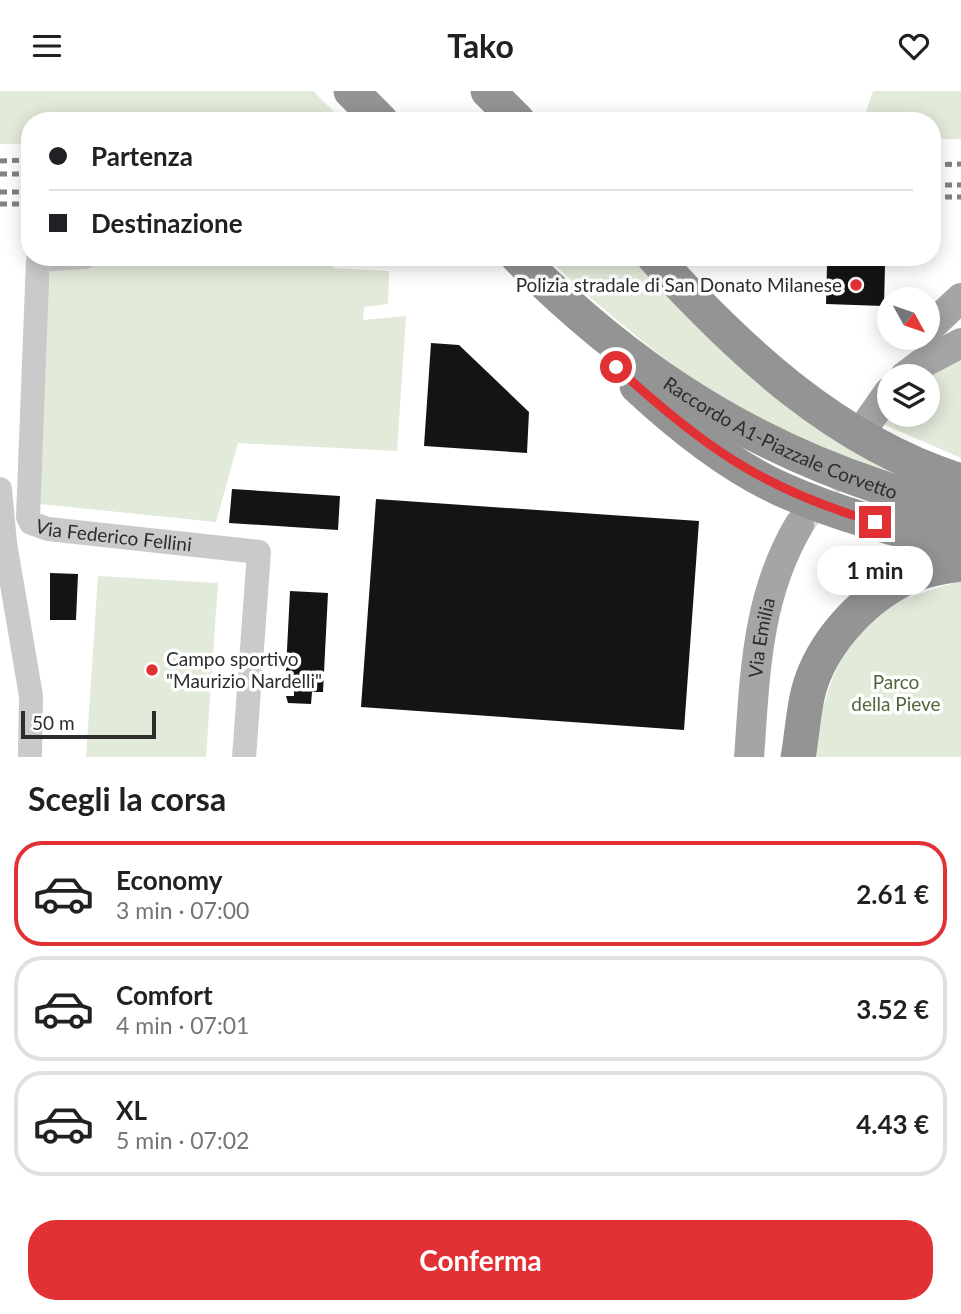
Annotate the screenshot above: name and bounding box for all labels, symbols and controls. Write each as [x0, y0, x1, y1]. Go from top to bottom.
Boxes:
text: Tako [447, 26, 514, 65]
icon: menu [28, 27, 66, 65]
icon: heart [895, 27, 933, 65]
text: Partenza [91, 140, 193, 172]
text: Destinazione [91, 207, 243, 239]
place label: Polizia stradale di San Donato Milanese [516, 273, 842, 296]
marker: Polizia stradale di San Donato Milanese [848, 277, 864, 293]
north arrow [877, 287, 940, 350]
map controls [877, 287, 940, 427]
route start [600, 351, 632, 383]
button: layers [877, 364, 940, 427]
street label: Raccordo A1-Piazzale Corvetto [659, 371, 901, 503]
route end [859, 506, 891, 538]
street label: Via Federico Fellini [32, 513, 193, 556]
callout: 1 min [817, 547, 933, 595]
text: 1 min [846, 556, 904, 584]
street label: Via Emilia [743, 595, 779, 679]
place label: Campo sportivo "Maurizio Nardelli" [166, 647, 322, 692]
marker: Campo sportivo "Maurizio Nardelli" [144, 662, 160, 678]
park label: Parco della Pieve [851, 670, 941, 715]
scale bar [21, 709, 156, 740]
text: 50 m [32, 711, 75, 734]
text: Scegli la corsa [28, 779, 226, 818]
icon: car [32, 862, 95, 925]
text: Economy [116, 864, 222, 896]
text: 2.61 € [856, 878, 929, 910]
text: 3 min · 07:00 [116, 896, 249, 924]
icon: car [32, 977, 95, 1040]
text: Comfort [116, 979, 213, 1011]
text: 3.52 € [856, 993, 929, 1025]
text: 4 min · 07:01 [116, 1011, 249, 1039]
icon: car [32, 1092, 95, 1155]
text: XL [116, 1094, 147, 1126]
text: 4.43 € [856, 1108, 929, 1140]
text: 5 min · 07:02 [116, 1126, 249, 1154]
button: Conferma [28, 1220, 933, 1300]

